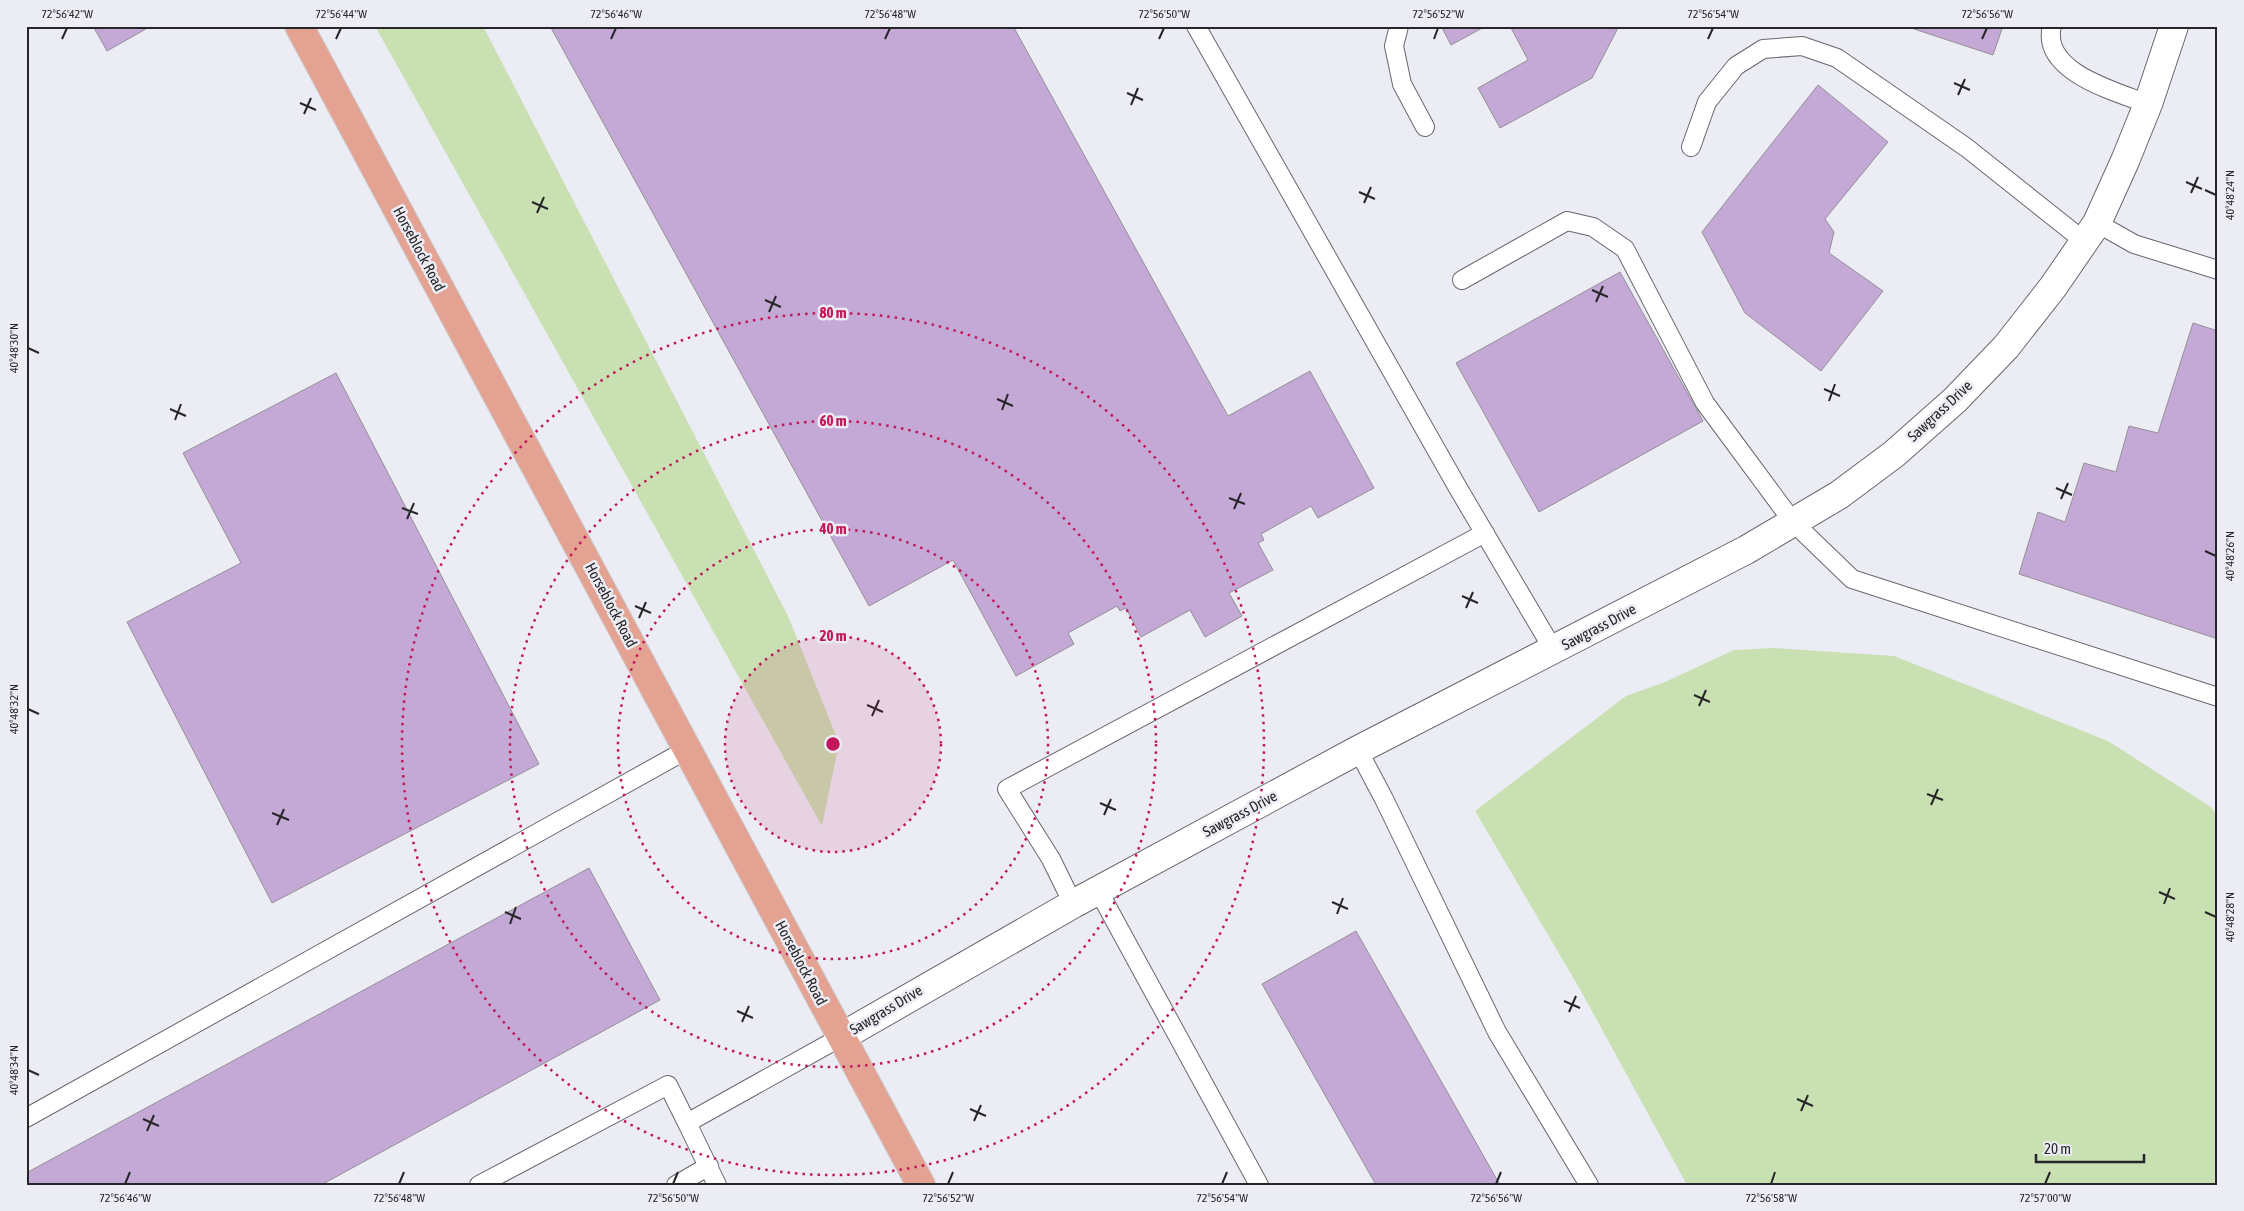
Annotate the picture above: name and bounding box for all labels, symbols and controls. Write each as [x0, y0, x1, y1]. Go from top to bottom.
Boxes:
text: 72°56'42"W [41, 7, 93, 21]
text: 72°56'44"W [315, 7, 367, 21]
text: 72°56'46"W [590, 7, 642, 21]
text: 72°56'48"W [864, 7, 916, 21]
text: 72°56'50"W [1138, 7, 1190, 21]
text: 72°56'52"W [1412, 7, 1464, 21]
text: 72°56'54"W [1687, 7, 1739, 21]
text: 72°56'56"W [1961, 7, 2013, 21]
text: 40°48'24"N [2223, 170, 2237, 220]
street label: Horseblock Road [390, 204, 449, 294]
text: 80 m [820, 304, 847, 321]
text: 40°48'30"N [7, 323, 21, 373]
street label: Sawgrass Drive [1904, 376, 1975, 445]
text: 60 m [820, 412, 847, 429]
text: 40 m [819, 520, 847, 537]
text: 40°48'26"N [2223, 531, 2237, 581]
street label: Horseblock Road [582, 560, 641, 650]
street label: Sawgrass Drive [1559, 600, 1639, 653]
text: 20 m [820, 627, 847, 644]
text: 40°48'32"N [7, 684, 21, 734]
centre of rings [824, 735, 842, 753]
street label: Sawgrass Drive [1200, 787, 1280, 840]
text: 40°48'28"N [2223, 892, 2237, 942]
street label: Horseblock Road [772, 918, 831, 1008]
street label: Sawgrass Drive [846, 981, 925, 1038]
text: 40°48'34"N [7, 1045, 21, 1095]
scale bar [2036, 1131, 2144, 1163]
text: 20 m [2044, 1140, 2071, 1157]
text: 72°56'46"W [99, 1191, 151, 1205]
text: 72°56'48"W [373, 1191, 425, 1205]
text: 72°56'50"W [647, 1191, 699, 1205]
text: 72°56'52"W [922, 1191, 974, 1205]
text: 72°56'54"W [1196, 1191, 1248, 1205]
text: 72°56'56"W [1470, 1191, 1522, 1205]
text: 72°56'58"W [1745, 1191, 1797, 1205]
text: 72°57'00"W [2019, 1191, 2071, 1205]

